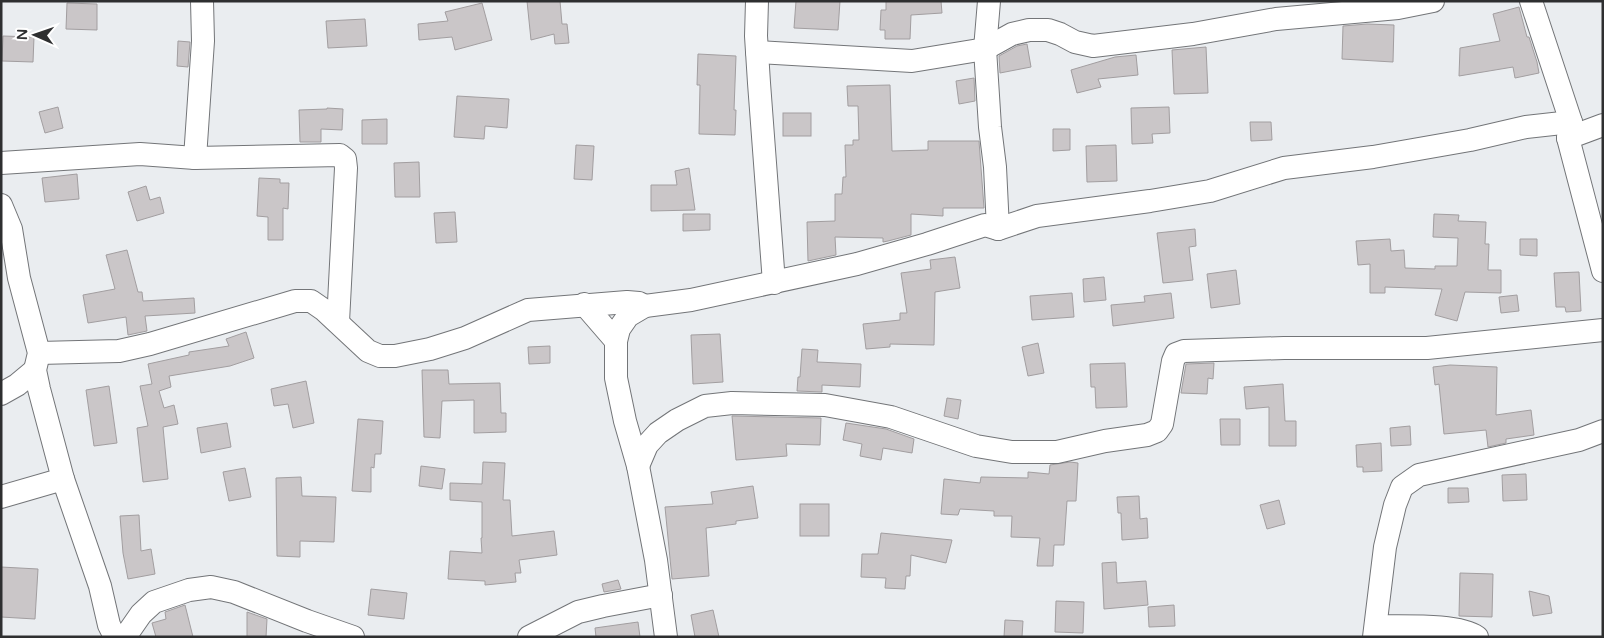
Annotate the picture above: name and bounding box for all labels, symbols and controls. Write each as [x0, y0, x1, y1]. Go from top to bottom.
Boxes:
north arrow [10, 10, 60, 60]
text: N [14, 29, 31, 40]

